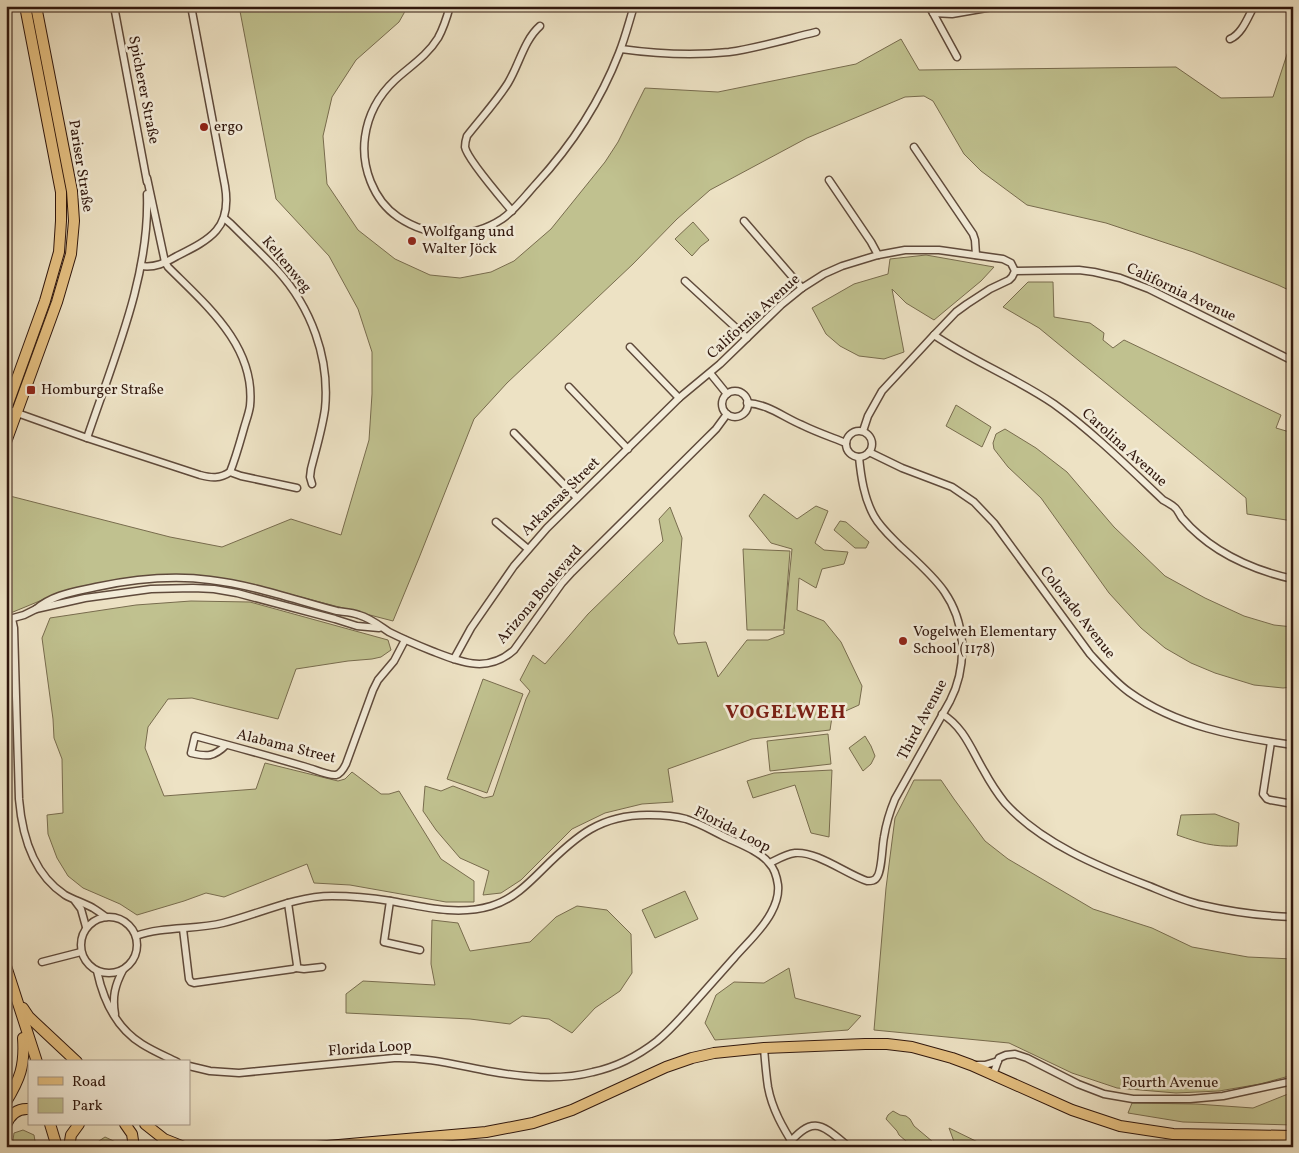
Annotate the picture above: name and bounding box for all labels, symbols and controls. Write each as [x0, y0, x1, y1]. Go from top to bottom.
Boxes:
street label: Spicherer Straße [122, 34, 164, 146]
place label: ergo [214, 117, 243, 138]
street label: Pariser Straße [62, 118, 98, 214]
marker: ergo [198, 121, 210, 133]
place label: Wolfgang und Walter Jöck [422, 222, 514, 260]
street label: Keltenweg [256, 232, 316, 298]
marker: Wolfgang und Walter Jöck [406, 235, 418, 247]
street label: California Avenue [1123, 258, 1239, 328]
street label: California Avenue [703, 269, 805, 365]
place label: Homburger Straße [41, 380, 164, 401]
marker: Homburger Straße [25, 384, 37, 396]
street label: Carolina Avenue [1077, 404, 1171, 492]
street label: Arkansas Street [517, 453, 605, 541]
street label: Arizona Boulevard [492, 541, 588, 649]
street label: Colorado Avenue [1034, 562, 1120, 664]
place label: Vogelweh Elementary School (1178) [913, 622, 1057, 660]
marker: Vogelweh Elementary School (1178) [897, 635, 909, 647]
street label: Third Avenue [893, 676, 953, 764]
district label: VOGELWEH [725, 699, 847, 727]
street label: Alabama Street [234, 725, 338, 769]
street label: Florida Loop [690, 802, 774, 858]
street label: Florida Loop [328, 1036, 412, 1062]
legend [28, 1060, 190, 1126]
text: Road [72, 1072, 106, 1093]
street label: Fourth Avenue [1122, 1073, 1218, 1094]
text: Park [72, 1096, 103, 1117]

